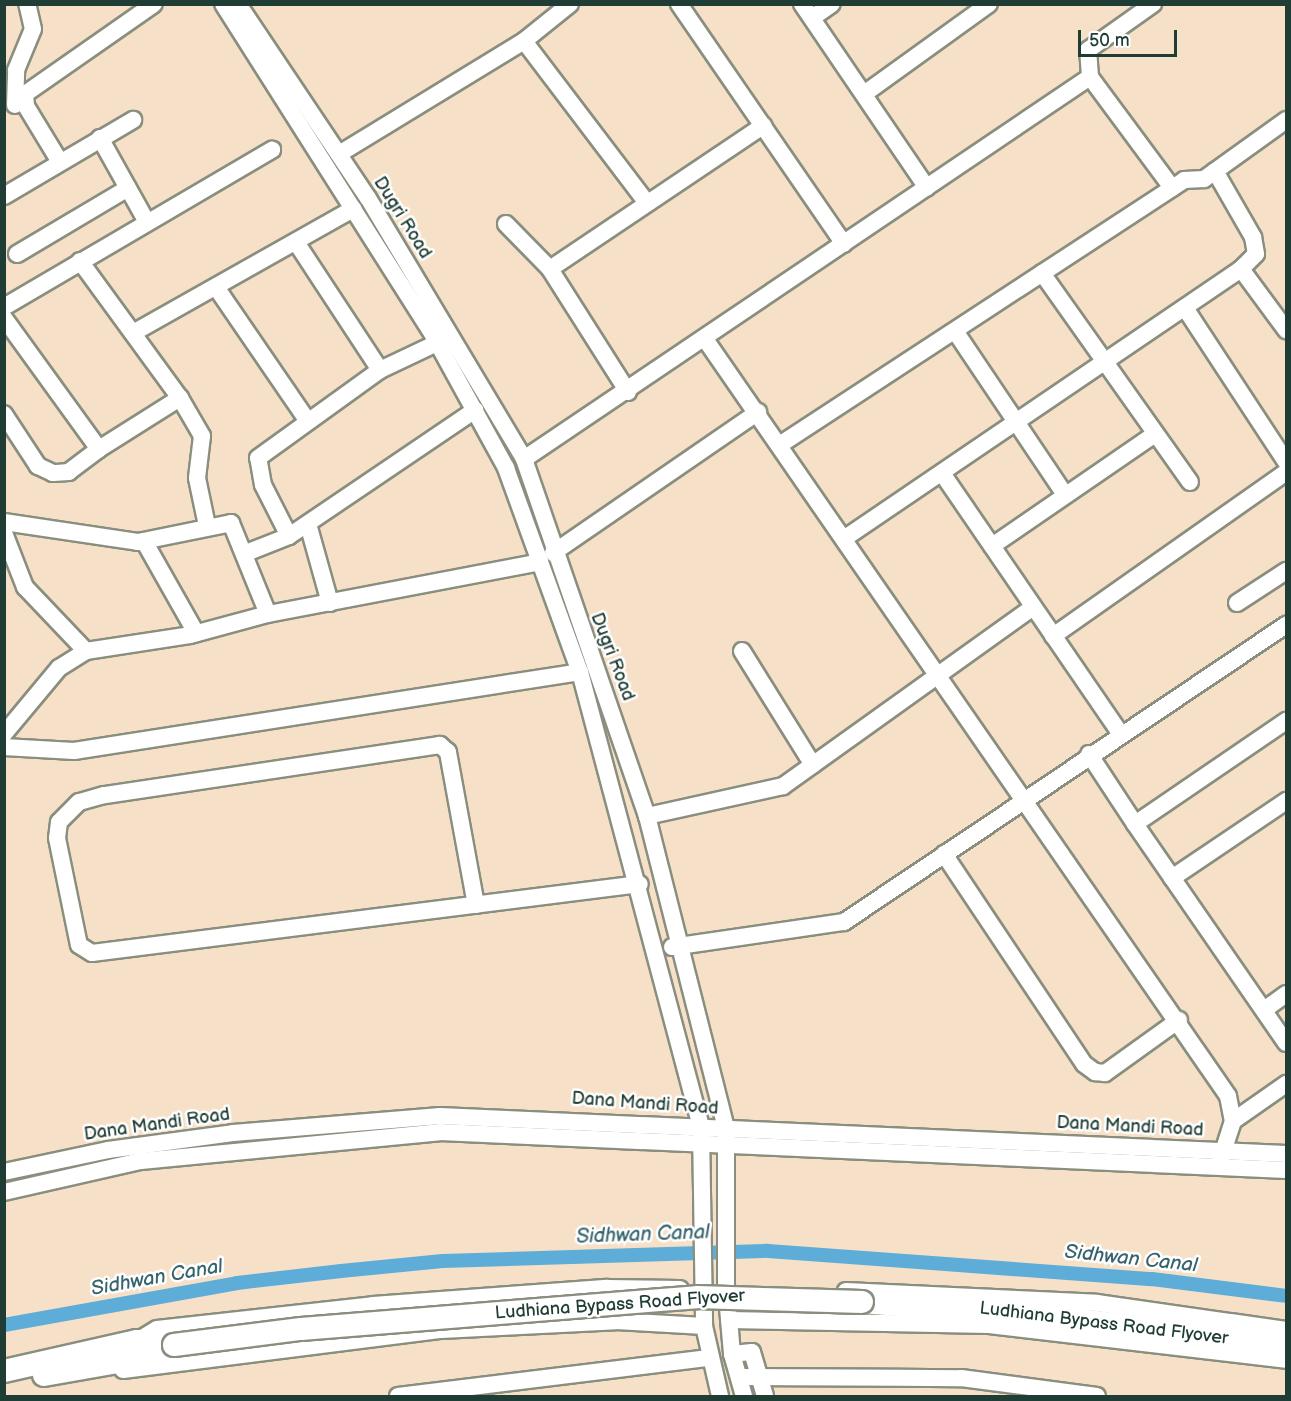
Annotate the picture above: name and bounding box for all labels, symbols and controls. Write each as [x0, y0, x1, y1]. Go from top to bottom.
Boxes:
scale bar [1081, 18, 1180, 56]
text: 50 m [1089, 30, 1130, 51]
street label: Dugri Road [368, 173, 436, 263]
street label: Dugri Road [585, 610, 639, 704]
street label: Dana Mandi Road [571, 1088, 719, 1120]
street label: Dana Mandi Road [83, 1104, 231, 1146]
street label: Dana Mandi Road [1056, 1112, 1204, 1142]
water label: Sidhwan Canal [576, 1221, 710, 1249]
water label: Sidhwan Canal [1063, 1240, 1199, 1278]
water label: Sidhwan Canal [89, 1255, 225, 1301]
street label: Ludhiana Bypass Road Flyover [494, 1285, 746, 1325]
street label: Ludhiana Bypass Road Flyover [978, 1298, 1230, 1350]

